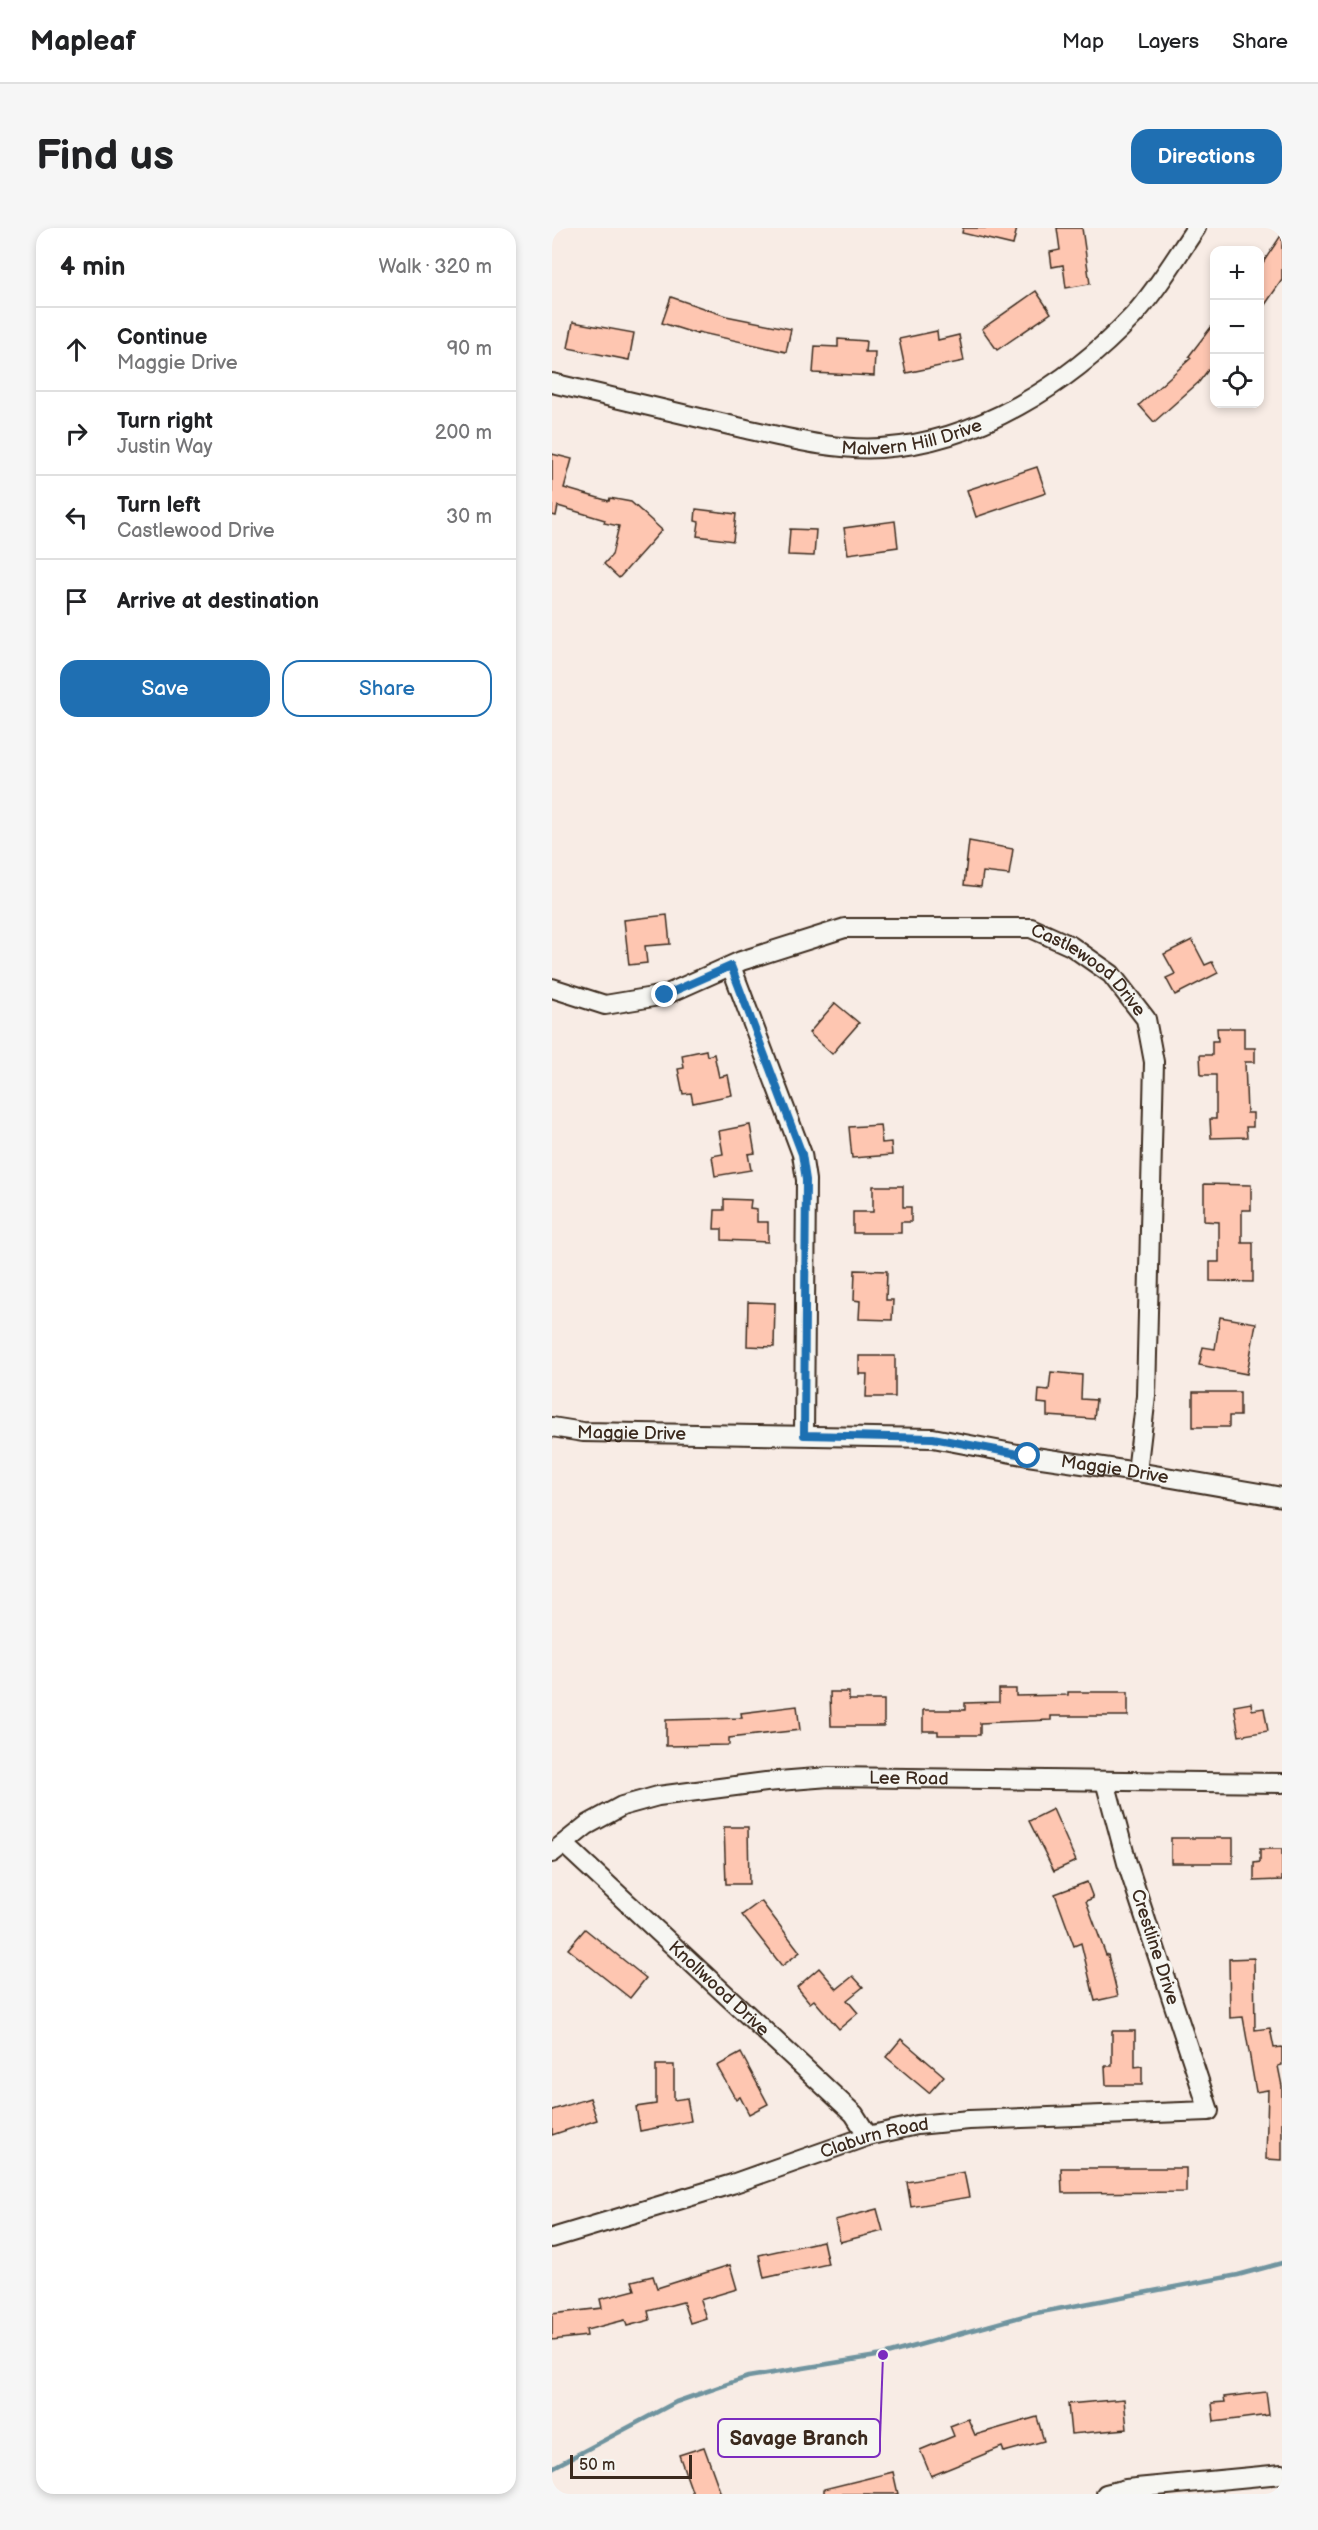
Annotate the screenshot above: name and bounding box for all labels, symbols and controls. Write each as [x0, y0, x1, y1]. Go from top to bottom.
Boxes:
text: Mapleaf [30, 25, 136, 58]
text: Map [1062, 29, 1104, 54]
text: Layers [1137, 29, 1199, 54]
text: Share [1232, 29, 1288, 54]
button: Directions [1131, 129, 1282, 184]
text: Find us [36, 131, 174, 182]
map controls [1210, 246, 1264, 408]
button: + [1210, 246, 1264, 300]
text: 4 min [60, 252, 125, 283]
text: Walk · 320 m [378, 255, 492, 279]
button: − [1210, 300, 1264, 354]
text: Continue [117, 324, 207, 351]
icon: ahead [60, 333, 93, 366]
text: 90 m [447, 337, 492, 361]
text: Maggie Drive [117, 351, 238, 375]
button: locate [1210, 354, 1264, 408]
text: Turn right [117, 408, 213, 435]
street label: Malvern Hill Drive [841, 414, 985, 459]
icon: right [60, 417, 93, 450]
text: 200 m [435, 421, 492, 445]
text: Justin Way [117, 435, 213, 459]
text: Turn left [117, 492, 201, 519]
icon: left [60, 501, 93, 534]
text: 30 m [446, 505, 492, 529]
text: Castlewood Drive [117, 519, 275, 543]
icon: arrive [60, 585, 93, 618]
text: Arrive at destination [117, 588, 319, 615]
button: Save [60, 660, 270, 717]
button: Share [282, 660, 492, 717]
street label: Castlewood Drive [1028, 919, 1150, 1021]
route end [651, 981, 677, 1007]
street label: Maggie Drive [577, 1421, 686, 1444]
route start [1014, 1442, 1040, 1468]
street label: Maggie Drive [1060, 1450, 1171, 1488]
street label: Lee Road [869, 1767, 949, 1789]
street label: Crestline Drive [1126, 1887, 1184, 2008]
street label: Knollwood Drive [664, 1936, 774, 2041]
street label: Claburn Road [817, 2113, 930, 2163]
callout: Savage Branch [718, 2419, 880, 2457]
text: Savage Branch [730, 2427, 868, 2451]
scale bar [570, 2452, 692, 2480]
text: 50 m [579, 2456, 615, 2475]

